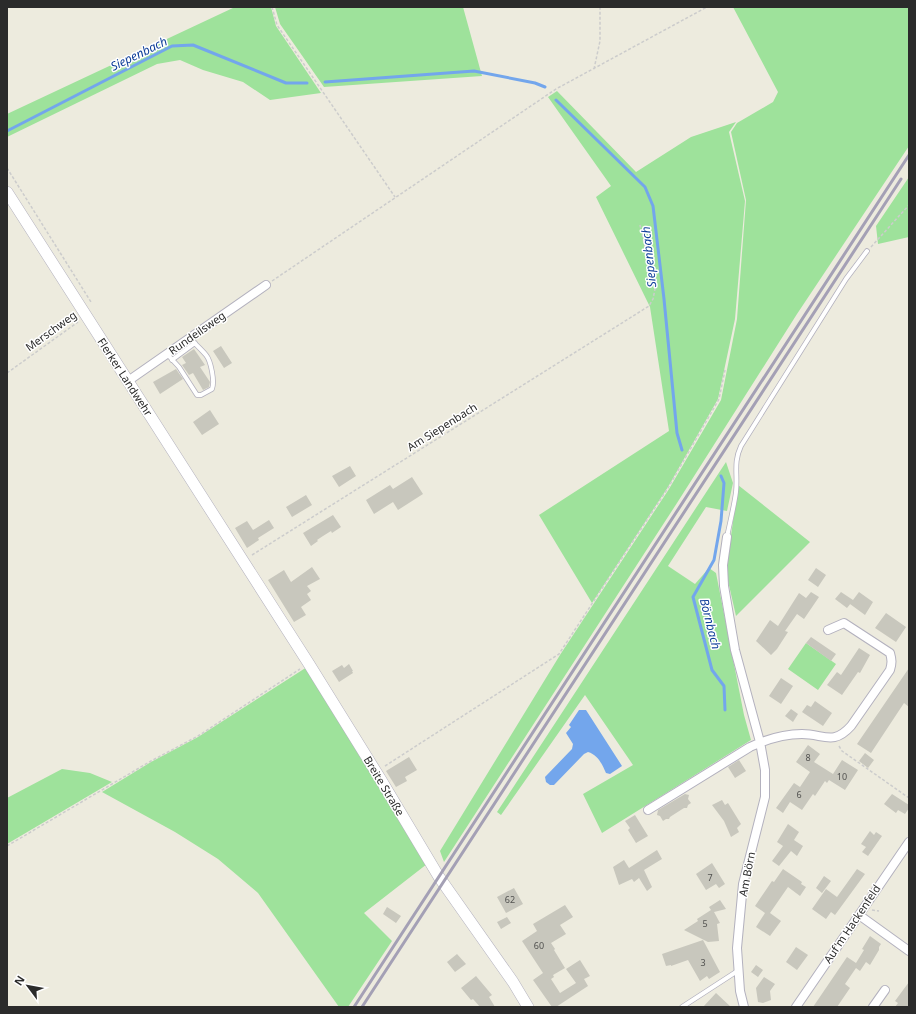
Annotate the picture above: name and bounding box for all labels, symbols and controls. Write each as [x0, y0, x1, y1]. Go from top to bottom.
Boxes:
water label: Siepenbach [108, 32, 170, 75]
water label: Siepenbach [637, 226, 660, 288]
street label: Merschweg [22, 307, 79, 354]
street label: Rundeilsweg [165, 308, 228, 358]
street label: Flerker Landwehr [94, 335, 157, 419]
street label: Am Siepenbach [404, 399, 480, 454]
water label: Börnbach [696, 597, 725, 651]
house number: 8 [805, 751, 811, 764]
street label: Breite Straße [361, 753, 408, 818]
house number: 10 [837, 770, 847, 783]
house number: 6 [796, 788, 802, 801]
street label: Am Börn [735, 850, 758, 898]
house number: 7 [707, 871, 713, 884]
street label: Auf'm Hackenfeld [820, 882, 883, 966]
house number: 62 [505, 893, 515, 906]
house number: 5 [702, 917, 708, 930]
house number: 60 [534, 939, 544, 952]
house number: 3 [700, 956, 706, 969]
north arrow [8, 966, 48, 1006]
text: N [10, 973, 28, 988]

